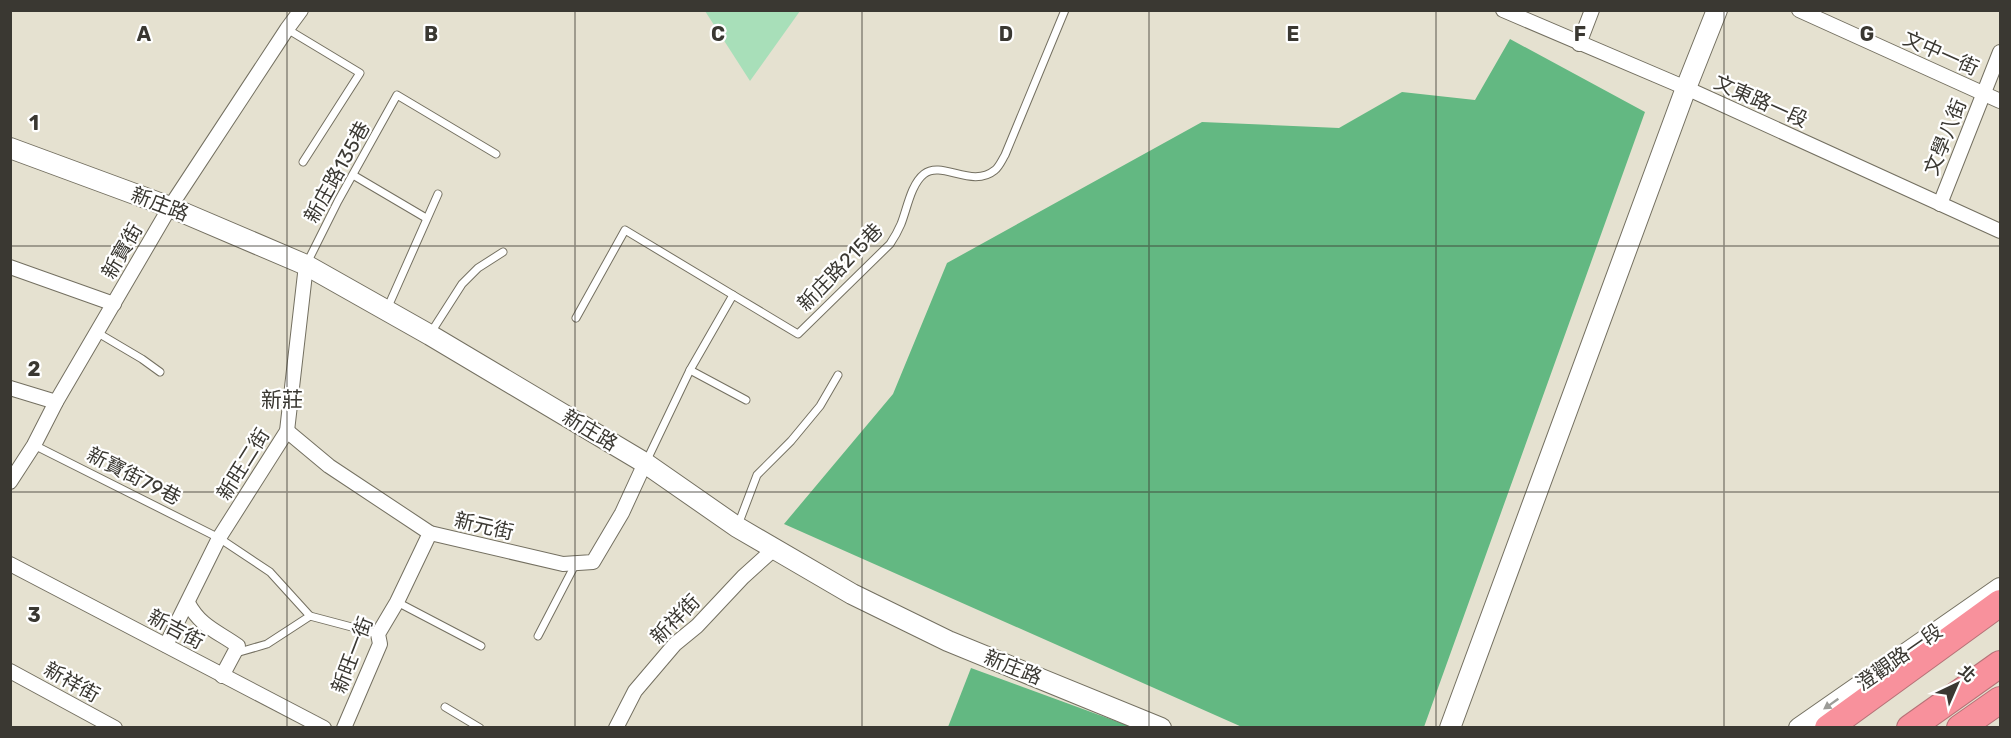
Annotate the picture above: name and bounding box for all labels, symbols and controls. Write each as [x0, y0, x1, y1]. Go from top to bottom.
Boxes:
text: A [137, 22, 152, 46]
text: B [424, 22, 438, 46]
text: C [711, 22, 725, 46]
text: D [999, 22, 1013, 46]
text: E [1287, 22, 1299, 46]
text: F [1574, 22, 1586, 46]
text: G [1860, 22, 1874, 46]
street label: 文中一街 [1900, 26, 1982, 80]
street label: 文東路一段 [1710, 70, 1812, 132]
street label: 文學八街 [1919, 95, 1971, 179]
text: 1 [29, 111, 39, 135]
street label: 新庄路135巷 [299, 117, 375, 227]
street label: 新庄路 [128, 182, 192, 226]
street label: 新庄路215巷 [792, 218, 888, 316]
street label: 新寶街 [97, 219, 147, 283]
text: 2 [28, 357, 41, 381]
district label: 新莊 [261, 387, 303, 412]
street label: 新庄路 [558, 404, 622, 456]
street label: 新旺二街 [212, 424, 274, 504]
street label: 新寶街79巷 [83, 442, 185, 510]
street label: 新元街 [452, 508, 516, 544]
street label: 新祥街 [645, 589, 705, 649]
text: 3 [27, 603, 41, 627]
street label: 新吉街 [144, 604, 208, 654]
street label: 新旺一街 [326, 613, 378, 697]
street label: 澄觀路一段 [1851, 618, 1947, 696]
street label: 新庄路 [981, 645, 1045, 689]
north arrow [1927, 654, 1987, 714]
street label: 新祥街 [40, 657, 104, 707]
text: 北 [1955, 661, 1979, 686]
one-way arrow [1824, 698, 1839, 710]

